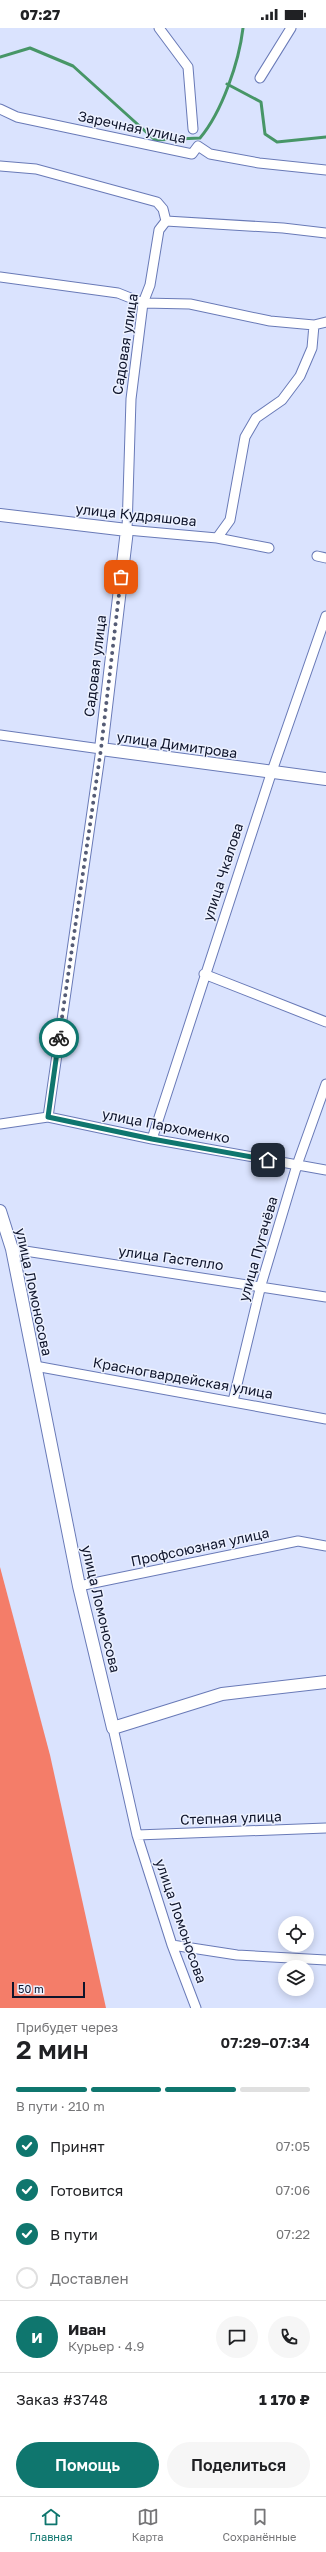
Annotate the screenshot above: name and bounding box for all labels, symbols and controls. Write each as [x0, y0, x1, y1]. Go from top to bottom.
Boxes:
text: 07:27 [20, 5, 60, 23]
street label: Заречная улица [76, 107, 188, 146]
street label: Садовая улица [108, 292, 141, 396]
street label: улица Кудряшова [75, 500, 198, 529]
pin [104, 560, 138, 594]
icon: bag [110, 566, 132, 588]
street label: Садовая улица [80, 614, 109, 718]
street label: улица Димитрова [116, 728, 238, 761]
street label: улица Чкалова [199, 821, 246, 923]
courier [39, 1018, 79, 1058]
icon: bike [48, 1027, 70, 1049]
street label: улица Пархоменко [101, 1105, 232, 1146]
pin [251, 1143, 285, 1177]
icon: home [257, 1149, 279, 1171]
street label: улица Пугачёва [234, 1194, 281, 1303]
street label: улица Ломоносова [13, 1226, 56, 1357]
street label: улица Гастелло [117, 1242, 225, 1273]
street label: Красногвардейская улица [92, 1353, 275, 1402]
street label: Профсоюзная улица [129, 1524, 271, 1569]
street label: улица Ломоносова [79, 1544, 124, 1674]
street label: Степная улица [180, 1807, 282, 1828]
street label: улица Ломоносова [152, 1857, 211, 1985]
map controls [278, 1916, 314, 1996]
button: locate [278, 1916, 314, 1952]
button: layers [278, 1960, 314, 1996]
scale bar [12, 1980, 85, 1999]
text: 50 m [18, 1982, 44, 1995]
text: Прибудет через [16, 2019, 118, 2035]
text: 07:29–07:34 [221, 2033, 310, 2051]
text: 2 мин [16, 2034, 89, 2065]
text: В пути · 210 m [16, 2098, 105, 2114]
icon: check [16, 2135, 38, 2157]
text: Принят [50, 2137, 105, 2155]
text: 07:05 [276, 2138, 310, 2154]
icon: check [16, 2179, 38, 2201]
text: Готовится [50, 2181, 123, 2199]
text: 07:06 [275, 2182, 310, 2198]
icon: check [16, 2223, 38, 2245]
text: В пути [50, 2225, 98, 2243]
text: 07:22 [276, 2226, 310, 2242]
text: Доставлен [50, 2269, 129, 2287]
button: chat [216, 2316, 258, 2358]
button: phone [268, 2316, 310, 2358]
text: Иван [68, 2320, 106, 2338]
text: И [31, 2328, 43, 2346]
text: Курьер · 4.9 [68, 2338, 144, 2354]
text: Заказ #3748 [16, 2390, 108, 2408]
text: 1 170 ₽ [259, 2390, 310, 2408]
button: Помощь [16, 2442, 159, 2488]
button: Поделиться [167, 2442, 310, 2488]
tab: Главная [30, 2506, 73, 2543]
tab: Карта [132, 2506, 164, 2543]
tab: Сохранённые [223, 2506, 296, 2543]

